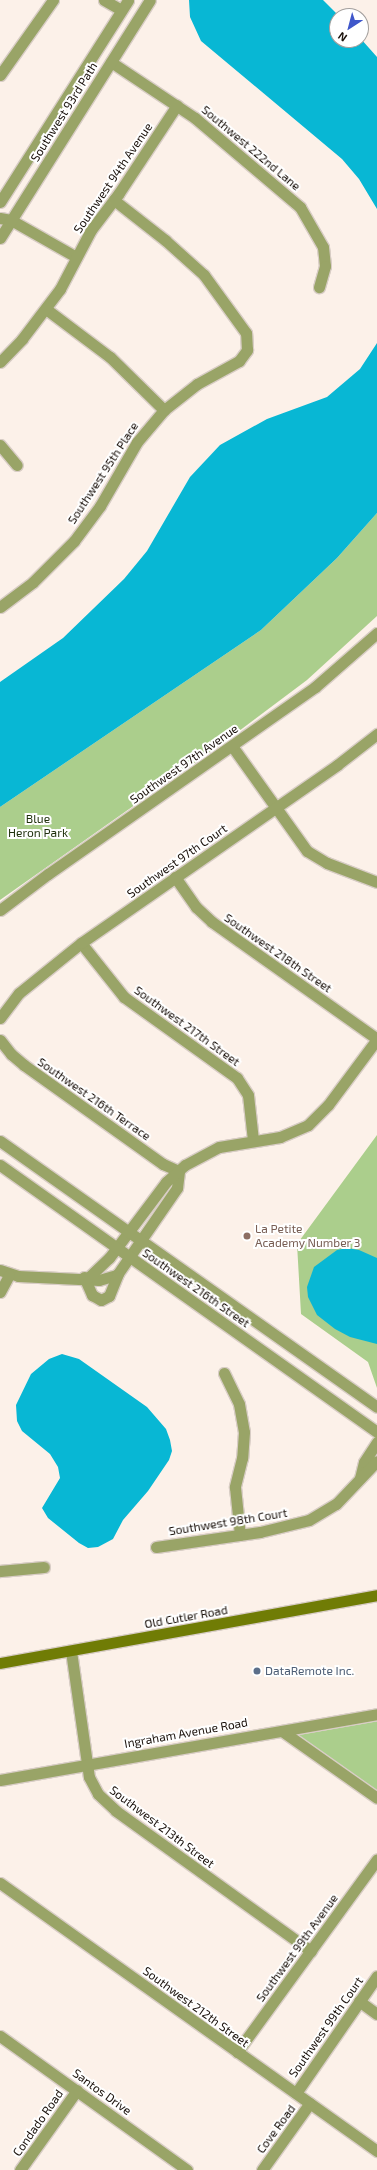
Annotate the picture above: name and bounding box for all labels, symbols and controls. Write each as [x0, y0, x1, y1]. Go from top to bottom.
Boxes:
north arrow [329, 8, 369, 48]
text: N [335, 30, 349, 45]
street label: Southwest 93rd Path [28, 60, 100, 164]
street label: Southwest 222nd Lane [199, 102, 303, 194]
street label: Southwest 94th Avenue [71, 120, 155, 236]
street label: Southwest 95th Place [65, 419, 141, 527]
street label: Southwest 97th Avenue [127, 721, 241, 807]
park label: Blue Heron Park [8, 812, 68, 840]
street label: Southwest 97th Court [124, 821, 230, 901]
street label: Southwest 218th Street [221, 910, 335, 996]
street label: Southwest 217th Street [131, 983, 243, 1069]
street label: Southwest 216th Terrace [35, 1054, 153, 1144]
place label: La Petite Academy Number 3 [255, 1222, 361, 1250]
marker: La Petite Academy Number 3 [242, 1231, 252, 1241]
street label: Southwest 216th Street [140, 1246, 252, 1330]
street label: Southwest 98th Court [168, 1506, 288, 1538]
street label: Old Cutler Road [143, 1603, 229, 1631]
place label: DataRemote Inc. [265, 1664, 354, 1678]
marker: DataRemote Inc. [252, 1666, 262, 1676]
street label: Ingraham Avenue Road [123, 1715, 249, 1751]
street label: Southwest 213th Street [107, 1783, 217, 1871]
street label: Southwest 99th Avenue [253, 1891, 341, 2005]
street label: Southwest 212th Street [140, 1964, 252, 2050]
street label: Southwest 99th Court [286, 1974, 366, 2080]
street label: Santos Drive [70, 2066, 134, 2118]
street label: Condado Road [10, 2087, 66, 2159]
street label: Cove Road [254, 2102, 298, 2156]

